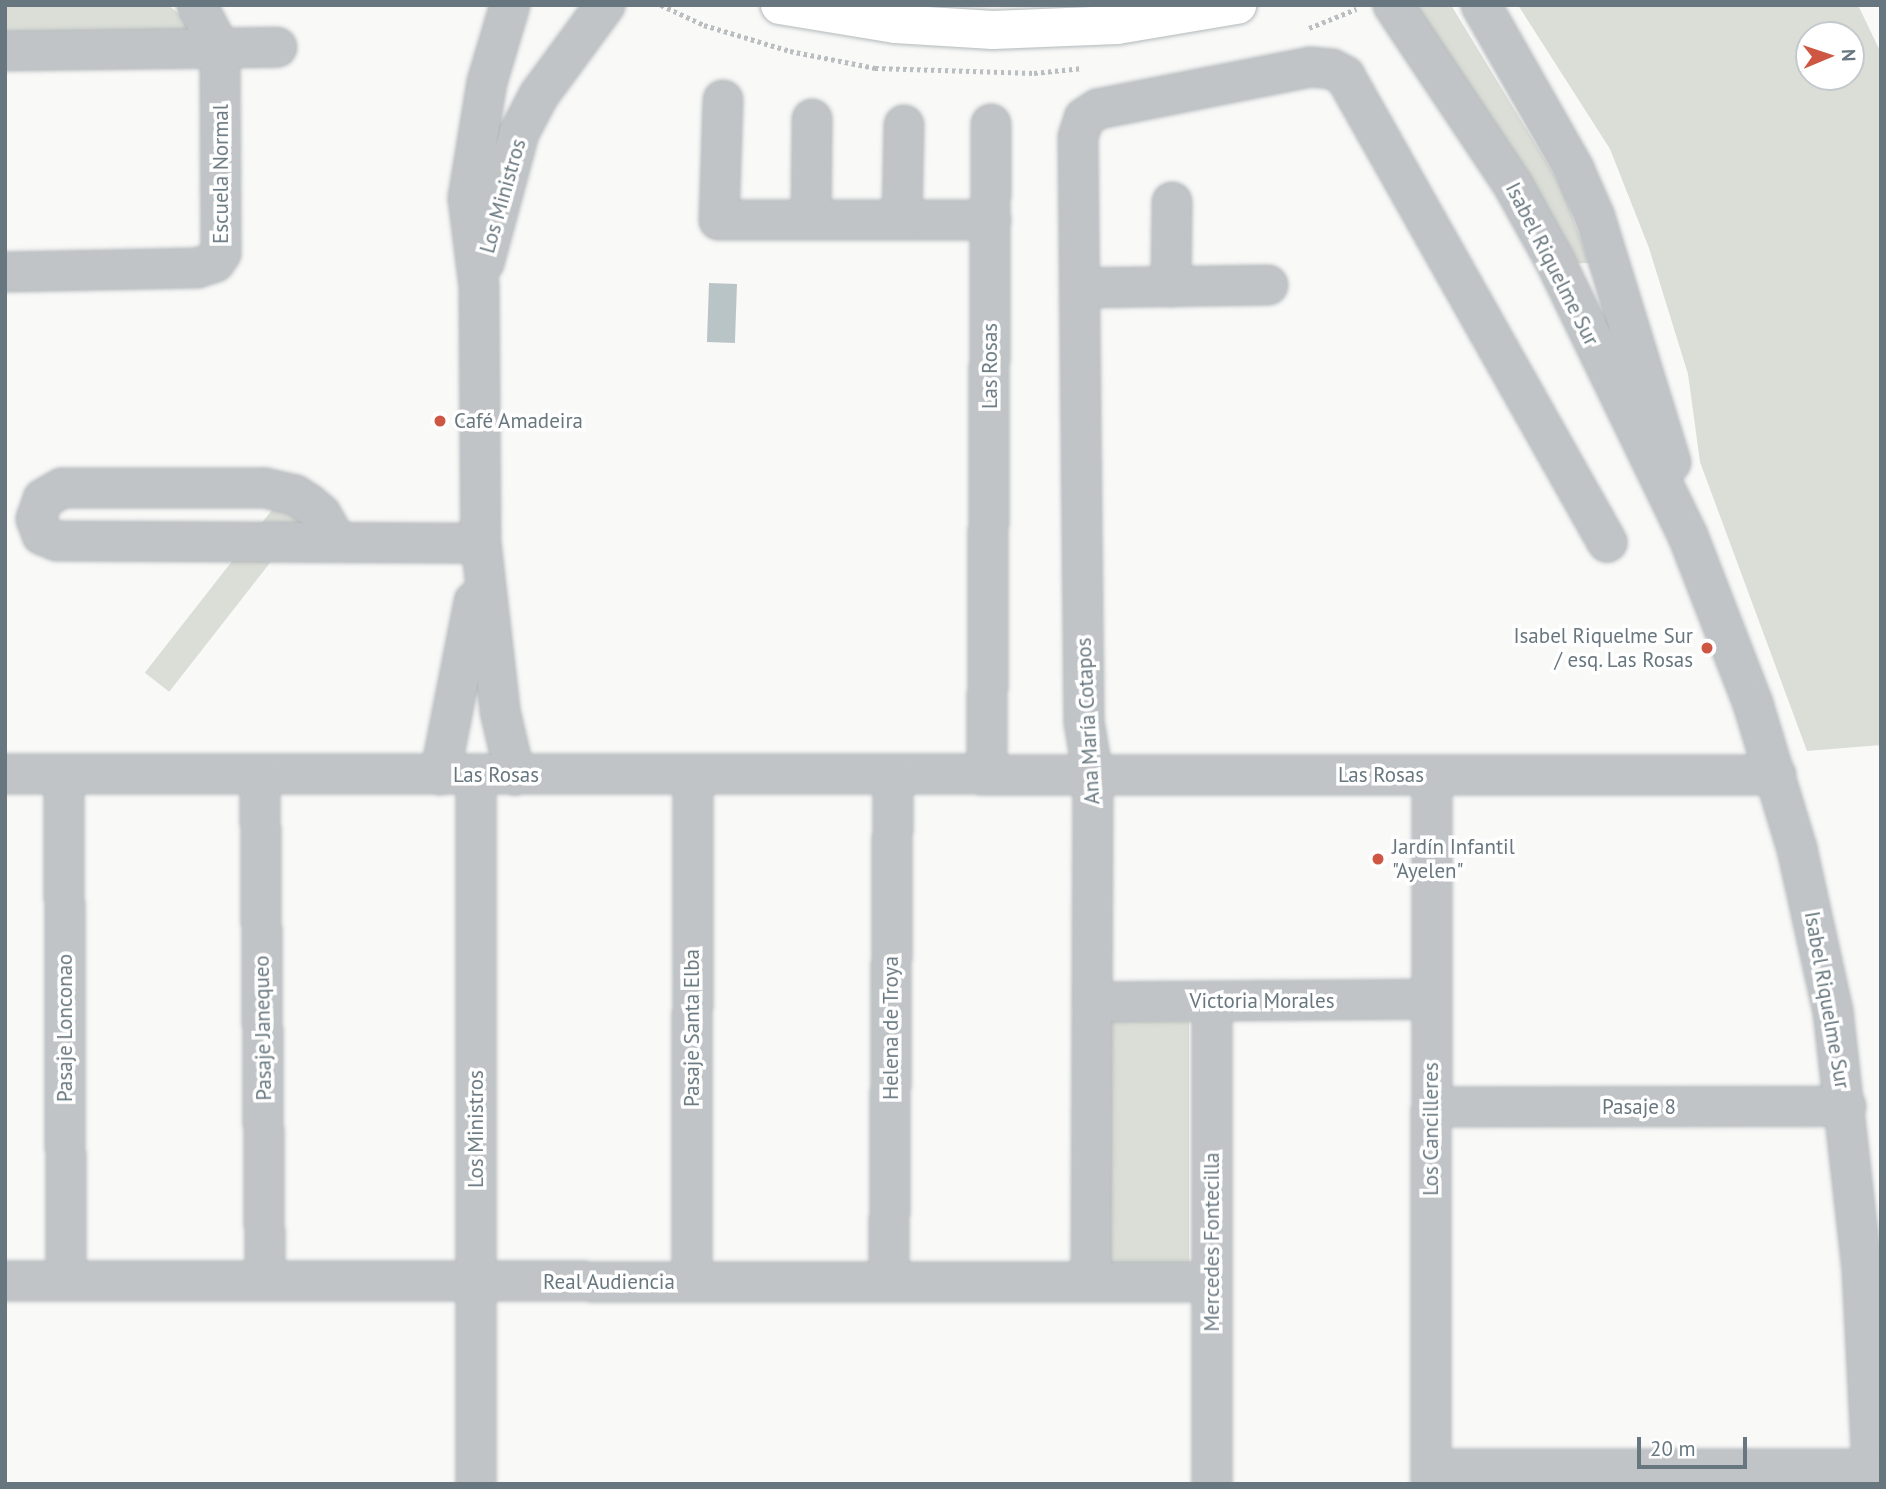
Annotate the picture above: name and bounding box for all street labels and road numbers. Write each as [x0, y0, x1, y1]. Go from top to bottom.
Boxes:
street label: Escuela Normal [208, 104, 234, 244]
street label: Los Ministros [475, 136, 531, 256]
street label: Isabel Riquelme Sur [1500, 178, 1604, 350]
street label: Las Rosas [977, 323, 1003, 409]
street label: Ana María Cotapos [1071, 637, 1105, 805]
street label: Las Rosas [453, 762, 539, 788]
street label: Las Rosas [1338, 762, 1424, 788]
street label: Isabel Riquelme Sur [1799, 909, 1855, 1091]
street label: Pasaje Santa Elba [679, 949, 705, 1107]
street label: Pasaje Lonconao [52, 954, 78, 1102]
street label: Pasaje Janequeo [249, 955, 277, 1101]
street label: Helena de Troya [878, 956, 904, 1100]
street label: Victoria Morales [1189, 988, 1335, 1014]
street label: Los Cancilleres [1418, 1062, 1444, 1196]
street label: Los Ministros [463, 1070, 489, 1188]
street label: Pasaje 8 [1602, 1094, 1676, 1120]
street label: Mercedes Fontecilla [1199, 1152, 1225, 1332]
street label: Real Audiencia [543, 1269, 675, 1295]

